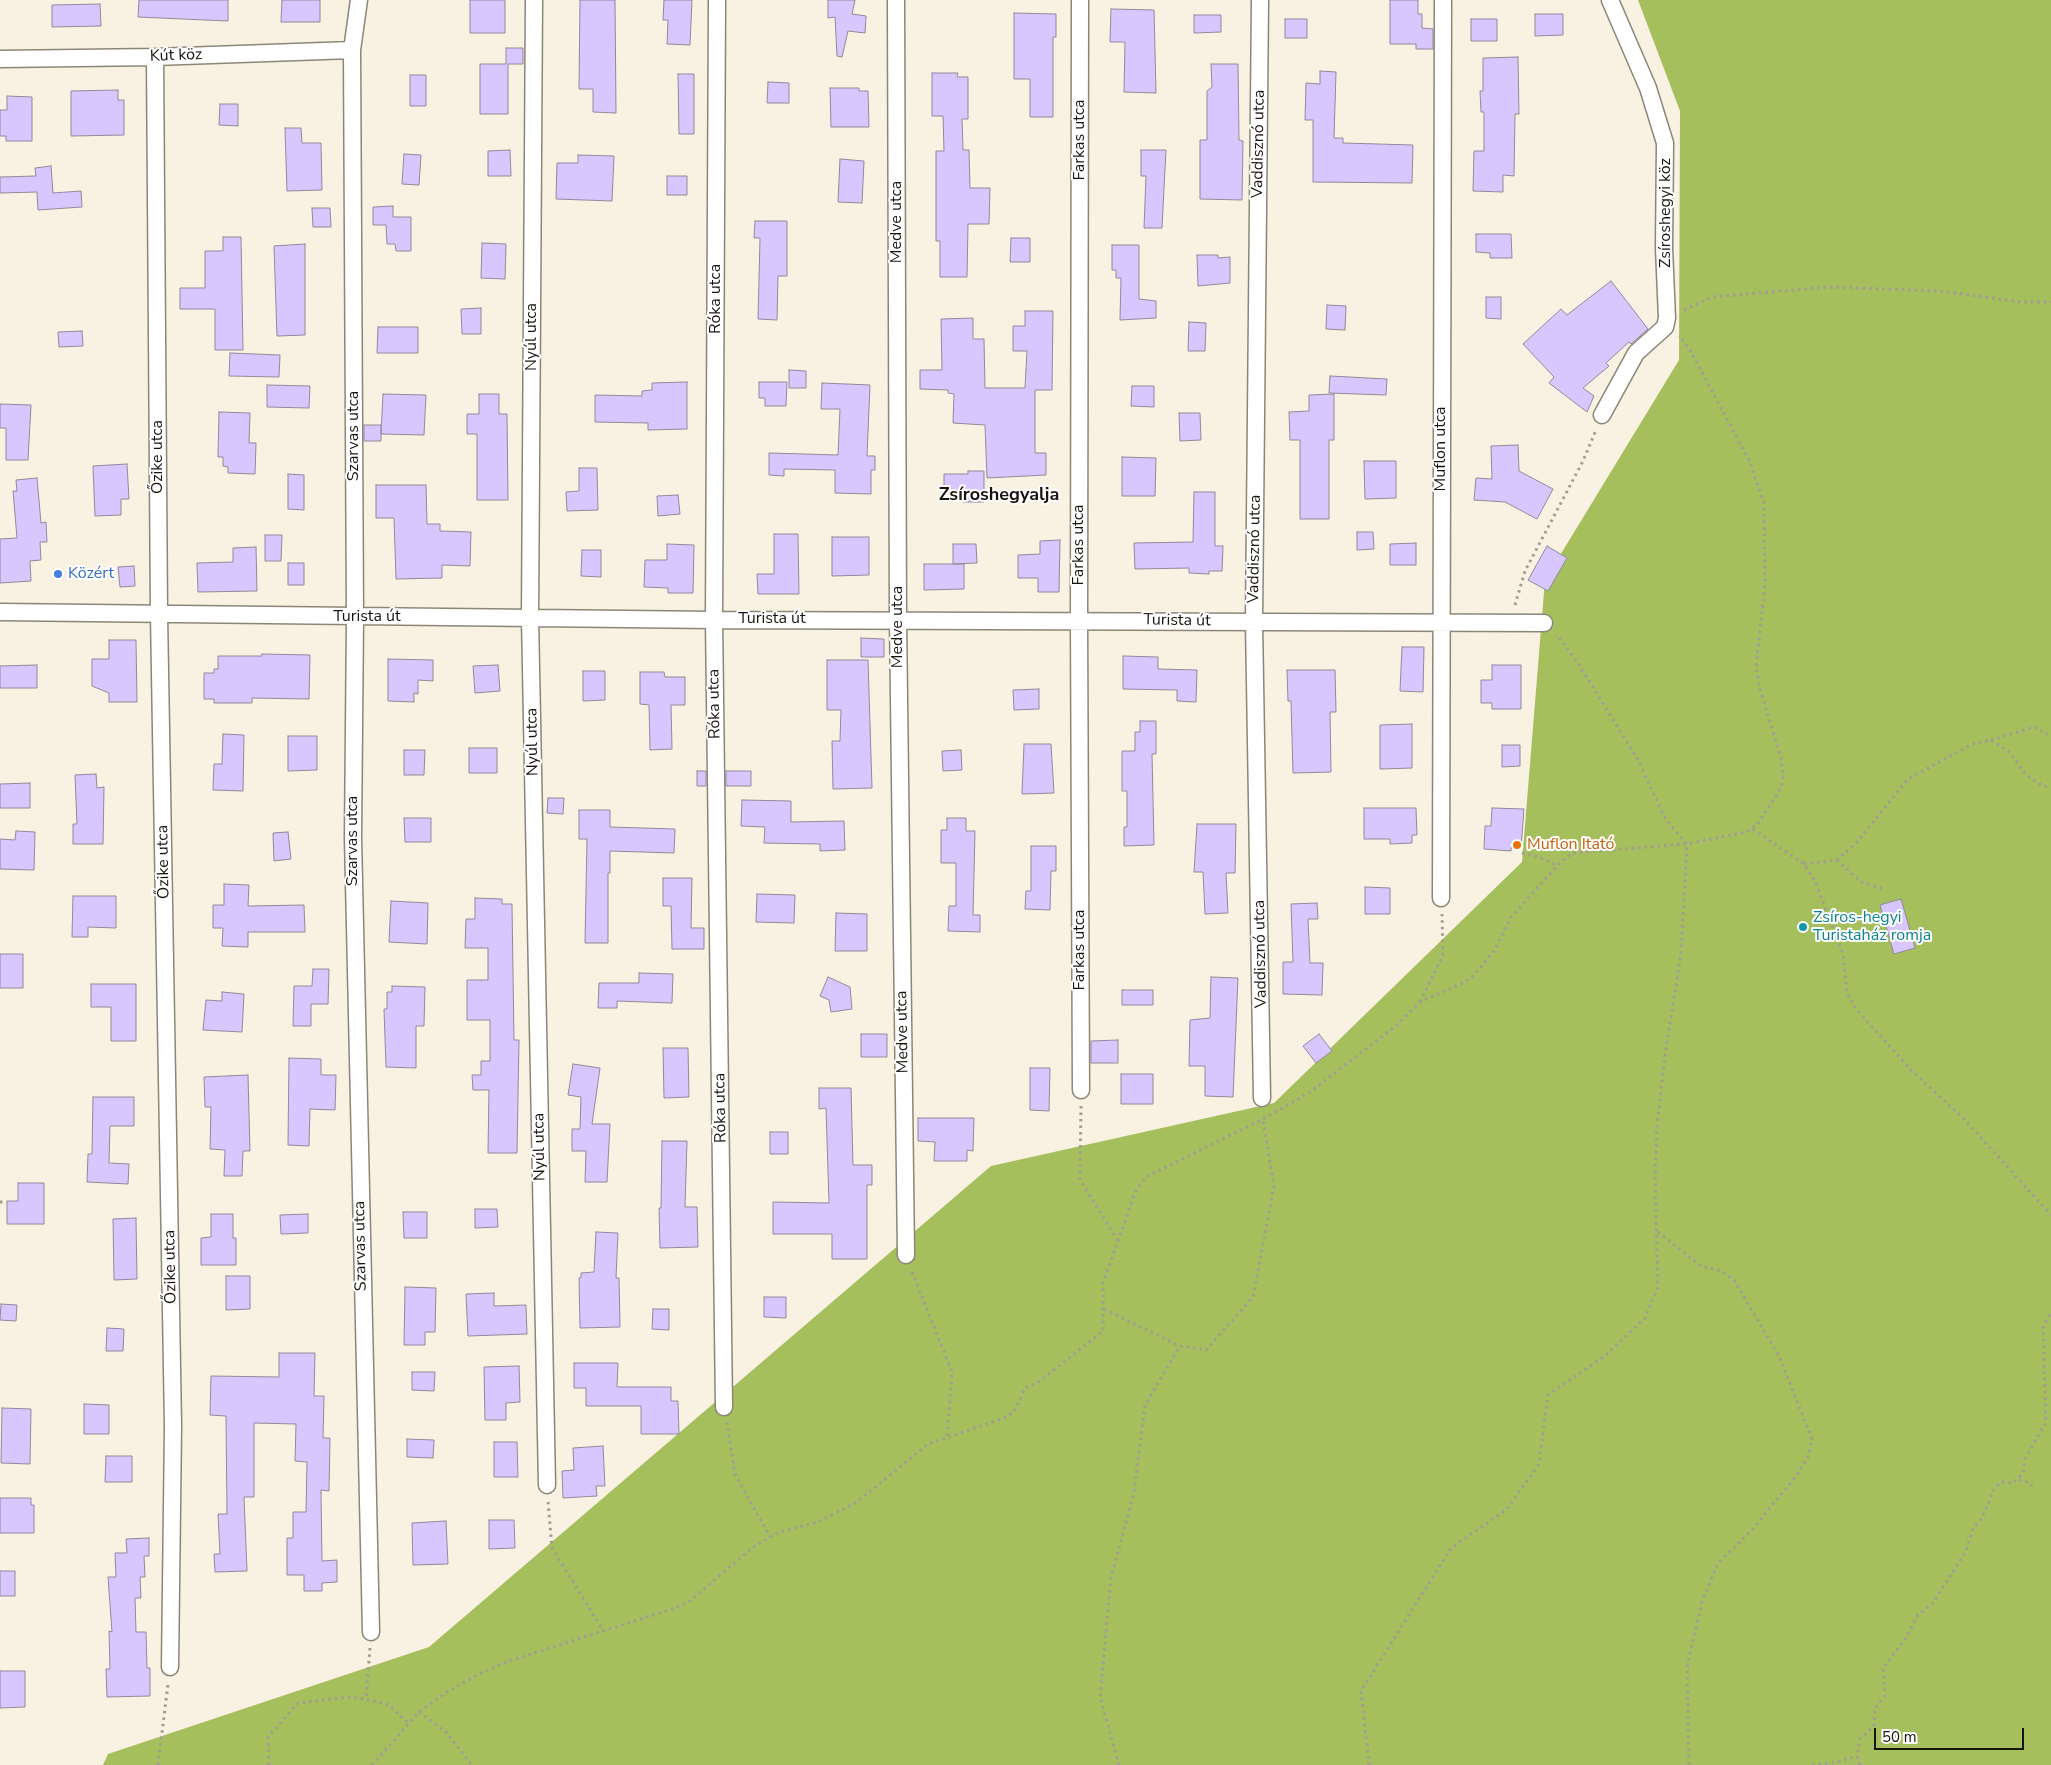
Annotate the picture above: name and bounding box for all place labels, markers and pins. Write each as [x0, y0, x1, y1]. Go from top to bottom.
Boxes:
place label: Közért [68, 564, 114, 584]
marker: Közért [52, 568, 64, 580]
place label: Muflon Itató [1527, 835, 1614, 855]
marker: Muflon Itató [1511, 839, 1523, 851]
place label: Zsíros-hegyi Turistaház romja [1813, 908, 1931, 946]
marker: Zsíros-hegyi Turistaház romja [1797, 921, 1809, 933]

